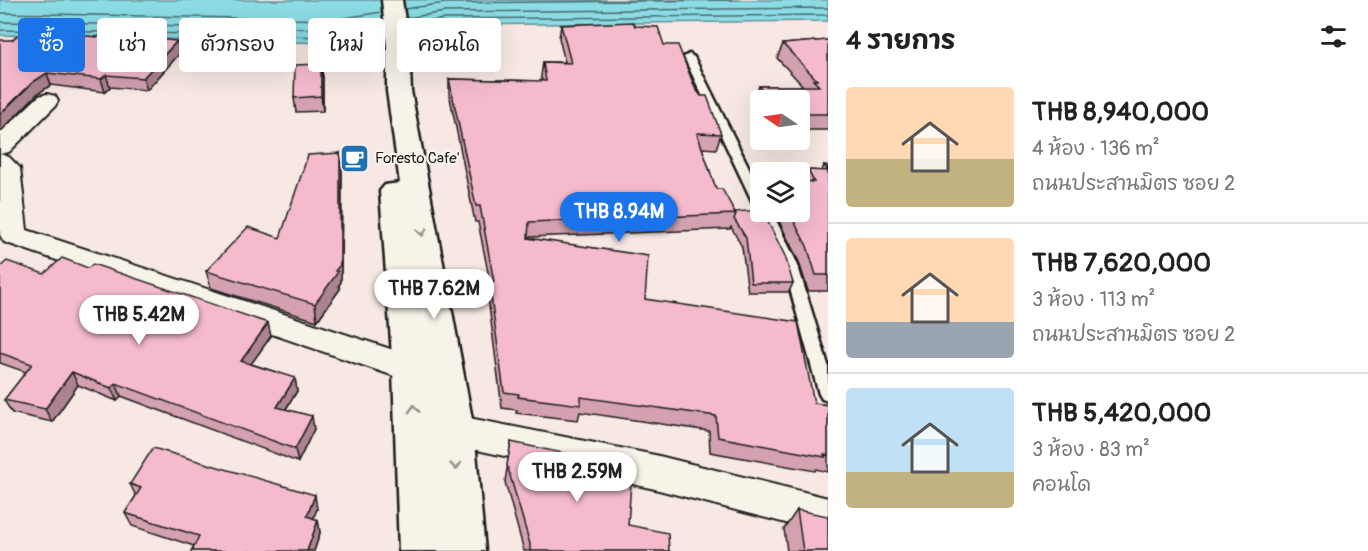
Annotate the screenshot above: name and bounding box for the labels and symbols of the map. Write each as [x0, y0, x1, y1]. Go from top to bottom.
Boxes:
north arrow [750, 90, 810, 150]
cafe icon: Foresto Cafe' [338, 142, 370, 174]
place label: Foresto Cafe' [375, 149, 460, 168]
pin: THB 8.94M [550, 192, 688, 243]
one-way arrow [415, 227, 427, 236]
pin: THB 7.62M [365, 269, 503, 320]
pin: THB 5.42M [70, 295, 208, 346]
one-way arrow [408, 404, 421, 413]
pin: THB 2.59M [508, 452, 646, 503]
one-way arrow [449, 462, 462, 471]

